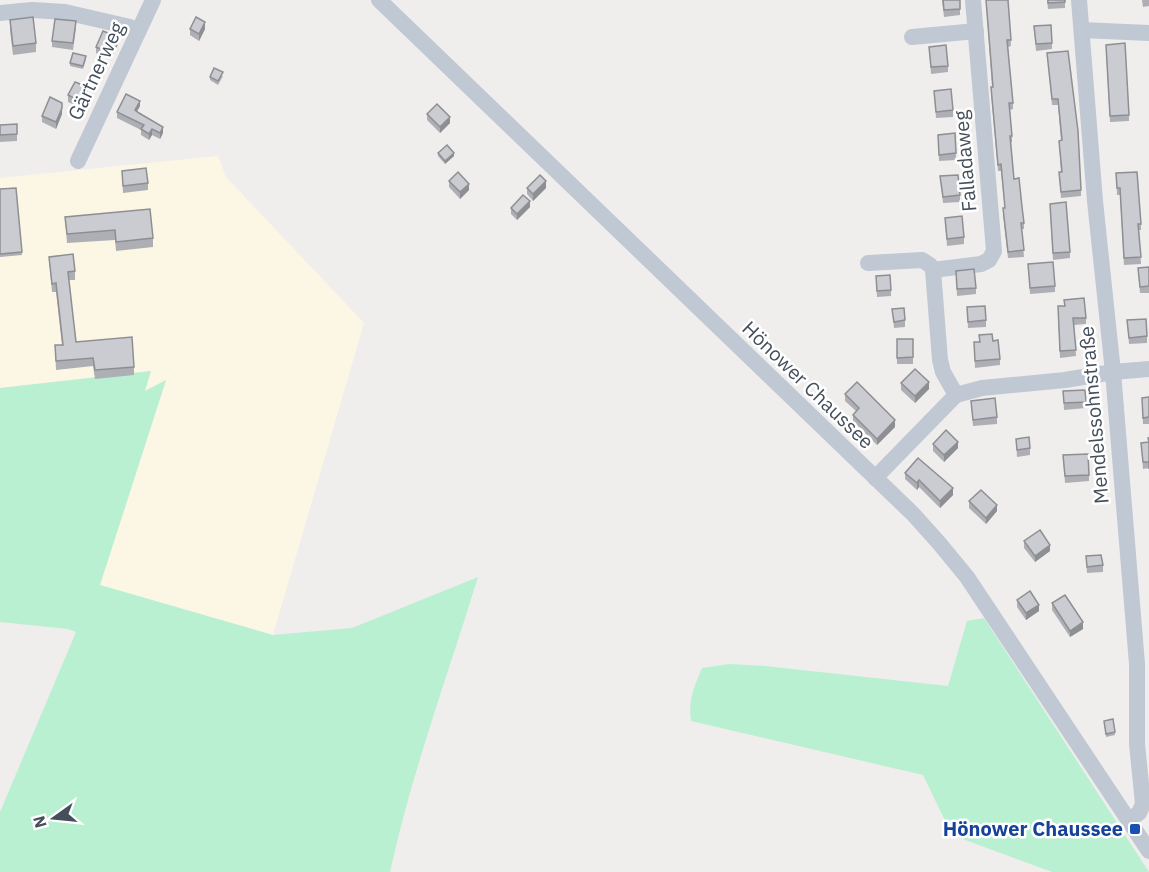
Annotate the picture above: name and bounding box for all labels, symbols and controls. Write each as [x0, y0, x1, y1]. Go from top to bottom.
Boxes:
street label: Gärtnerweg [61, 17, 130, 124]
street label: Falladaweg [947, 109, 982, 213]
street label: Hönower Chaussee [737, 315, 880, 455]
street label: Mendelssohnstraße [1072, 325, 1115, 505]
north arrow [24, 788, 84, 848]
text: N [28, 814, 51, 830]
place label: Hönower Chaussee [943, 815, 1123, 842]
marker: Hönower Chaussee [1128, 822, 1142, 836]

